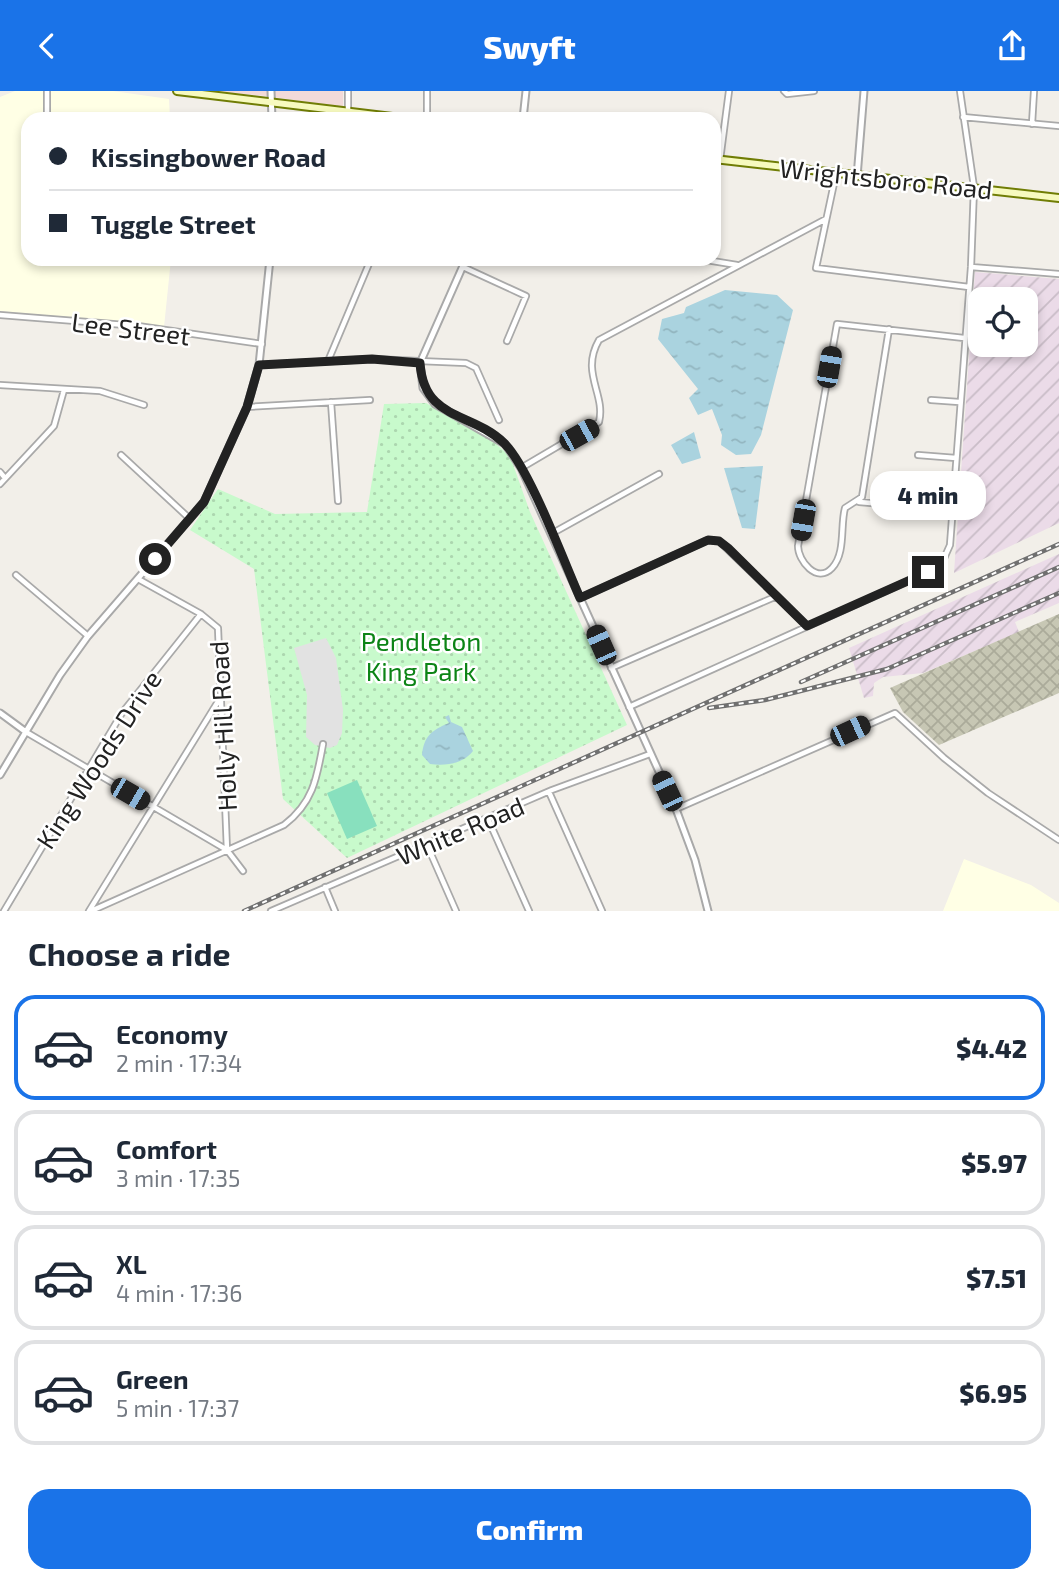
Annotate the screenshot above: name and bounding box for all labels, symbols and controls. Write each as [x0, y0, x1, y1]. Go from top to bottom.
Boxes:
icon: back [28, 27, 66, 65]
text: Swyft [483, 27, 576, 65]
icon: share [993, 27, 1031, 65]
text: Kissingbower Road [91, 141, 326, 172]
street label: Wrightsboro Road [778, 151, 994, 205]
text: Tuggle Street [91, 208, 256, 239]
map controls [968, 287, 1038, 357]
button: locate [968, 287, 1038, 357]
street label: Lee Street [70, 305, 192, 351]
car [816, 344, 843, 390]
car [556, 416, 603, 454]
callout: 4 min [870, 470, 986, 519]
text: 4 min [898, 481, 958, 509]
car [790, 497, 817, 543]
route start [139, 543, 171, 575]
route end [912, 556, 944, 588]
car [583, 622, 620, 668]
park label: Pendleton King Park [361, 625, 481, 686]
street label: Holly Hill Road [202, 640, 242, 812]
street label: King Woods Drive [29, 664, 167, 854]
car [827, 713, 874, 749]
car [649, 768, 686, 814]
car [107, 774, 154, 814]
street label: White Road [391, 789, 529, 871]
text: Choose a ride [28, 934, 231, 972]
icon: car [32, 1016, 95, 1079]
text: Economy [116, 1018, 228, 1049]
text: $4.42 [956, 1032, 1027, 1063]
text: 2 min · 17:34 [116, 1049, 242, 1077]
icon: car [32, 1131, 95, 1194]
text: Comfort [116, 1133, 217, 1164]
text: $5.97 [961, 1147, 1027, 1178]
text: 3 min · 17:35 [116, 1164, 240, 1192]
icon: car [32, 1246, 95, 1309]
text: XL [116, 1248, 147, 1279]
text: $7.51 [966, 1262, 1027, 1293]
text: 4 min · 17:36 [116, 1279, 242, 1307]
icon: car [32, 1361, 95, 1424]
text: Green [116, 1363, 189, 1394]
text: $6.95 [959, 1377, 1027, 1408]
text: 5 min · 17:37 [116, 1394, 239, 1422]
button: Confirm [28, 1489, 1031, 1569]

